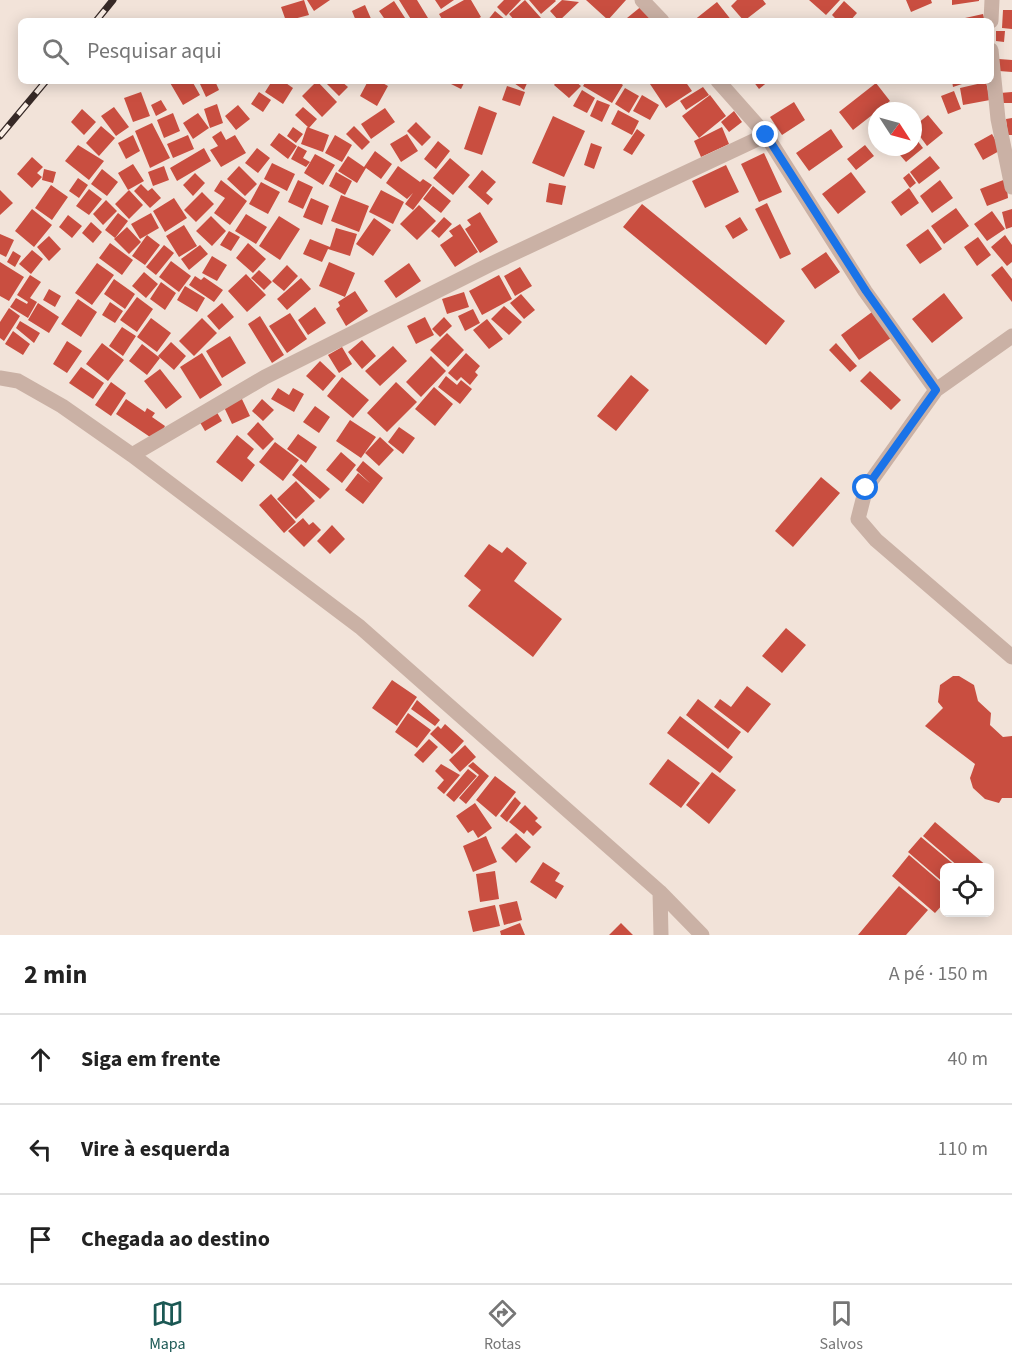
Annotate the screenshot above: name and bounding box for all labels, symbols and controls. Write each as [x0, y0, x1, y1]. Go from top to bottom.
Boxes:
search box [18, 18, 994, 84]
icon: search [39, 35, 72, 68]
text: Pesquisar aqui [87, 35, 222, 67]
north arrow [868, 102, 922, 156]
route end [752, 121, 778, 147]
route start [852, 474, 878, 500]
map controls [940, 863, 994, 917]
button: locate [940, 863, 994, 917]
text: 2 min [24, 956, 87, 993]
text: A pé · 150 m [889, 960, 988, 988]
icon: ahead [24, 1043, 57, 1076]
text: Siga em frente [81, 1043, 221, 1075]
text: 40 m [948, 1045, 988, 1073]
icon: left [24, 1133, 57, 1166]
text: Vire à esquerda [81, 1133, 230, 1165]
text: 110 m [938, 1135, 988, 1163]
icon: arrive [24, 1223, 57, 1256]
text: Chegada ao destino [81, 1223, 270, 1255]
tab: Mapa [149, 1297, 186, 1355]
tab: Rotas [484, 1297, 521, 1355]
tab: Salvos [819, 1297, 863, 1355]

